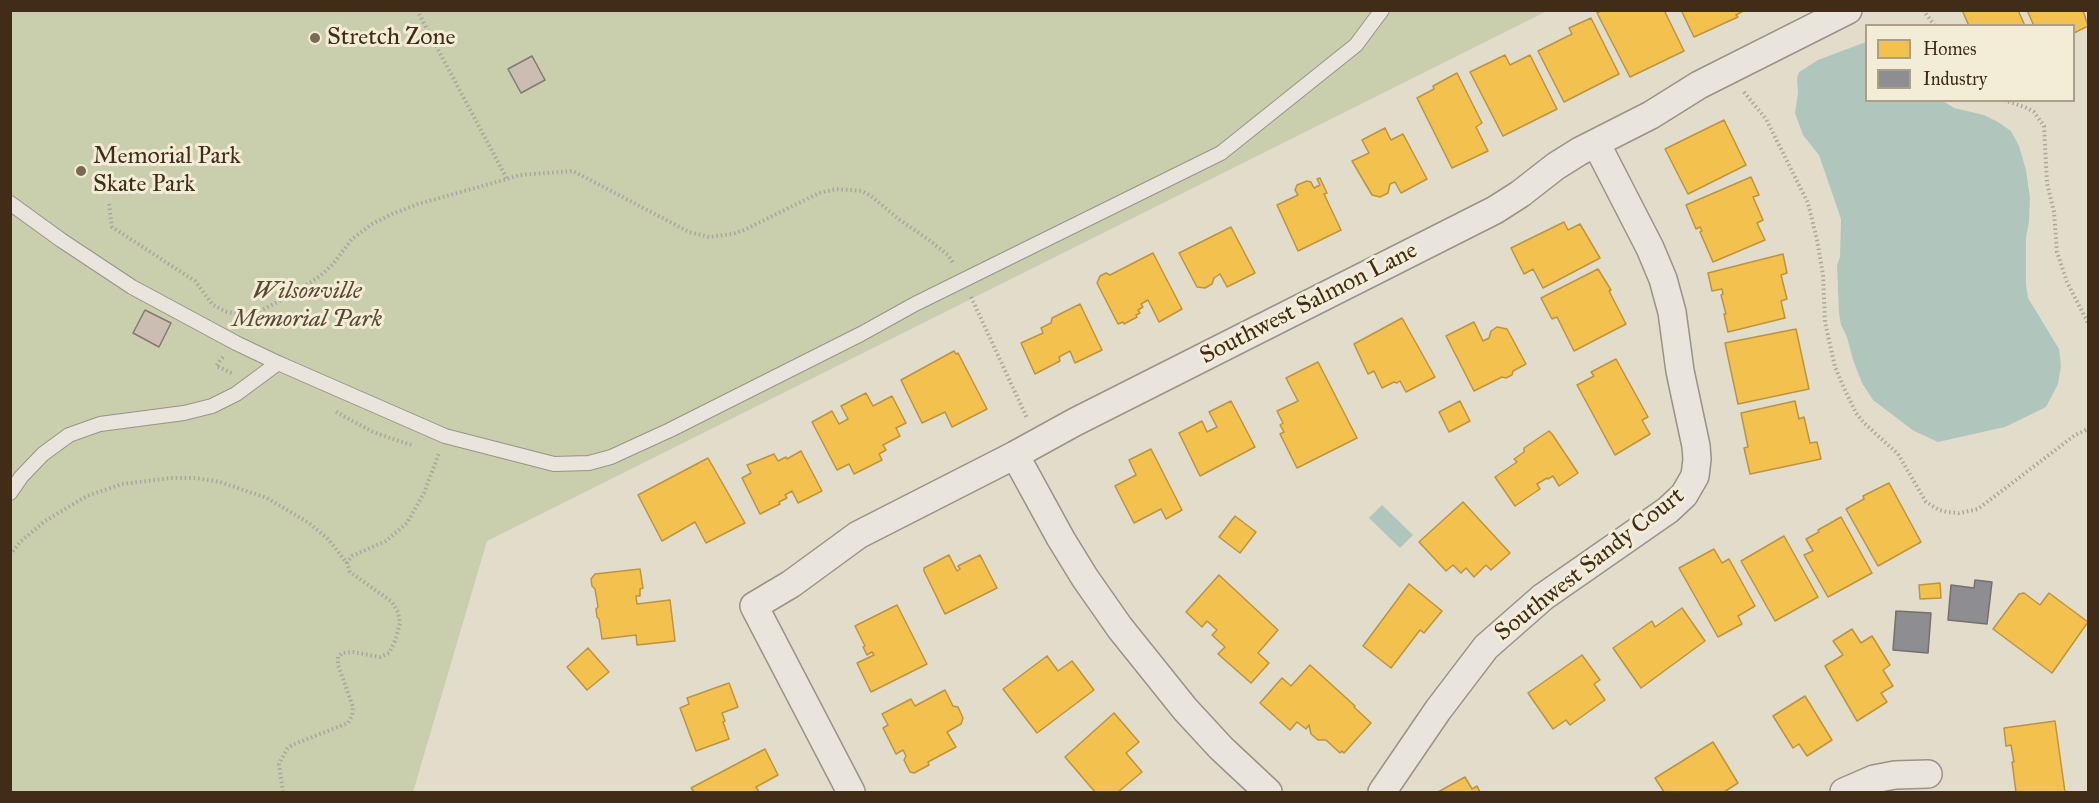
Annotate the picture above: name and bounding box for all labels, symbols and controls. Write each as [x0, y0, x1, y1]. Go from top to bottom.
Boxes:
place label: Stretch Zone [327, 24, 455, 52]
legend [1865, 24, 2075, 102]
marker: Stretch Zone [308, 31, 322, 45]
text: Homes [1923, 38, 1977, 60]
text: Industry [1923, 68, 1987, 90]
place label: Memorial Park Skate Park [93, 143, 241, 199]
marker: Memorial Park Skate Park [74, 164, 88, 178]
street label: Southwest Salmon Lane [1195, 237, 1423, 371]
park label: Wilsonville Memorial Park [232, 278, 382, 334]
street label: Southwest Sandy Court [1490, 482, 1690, 648]

